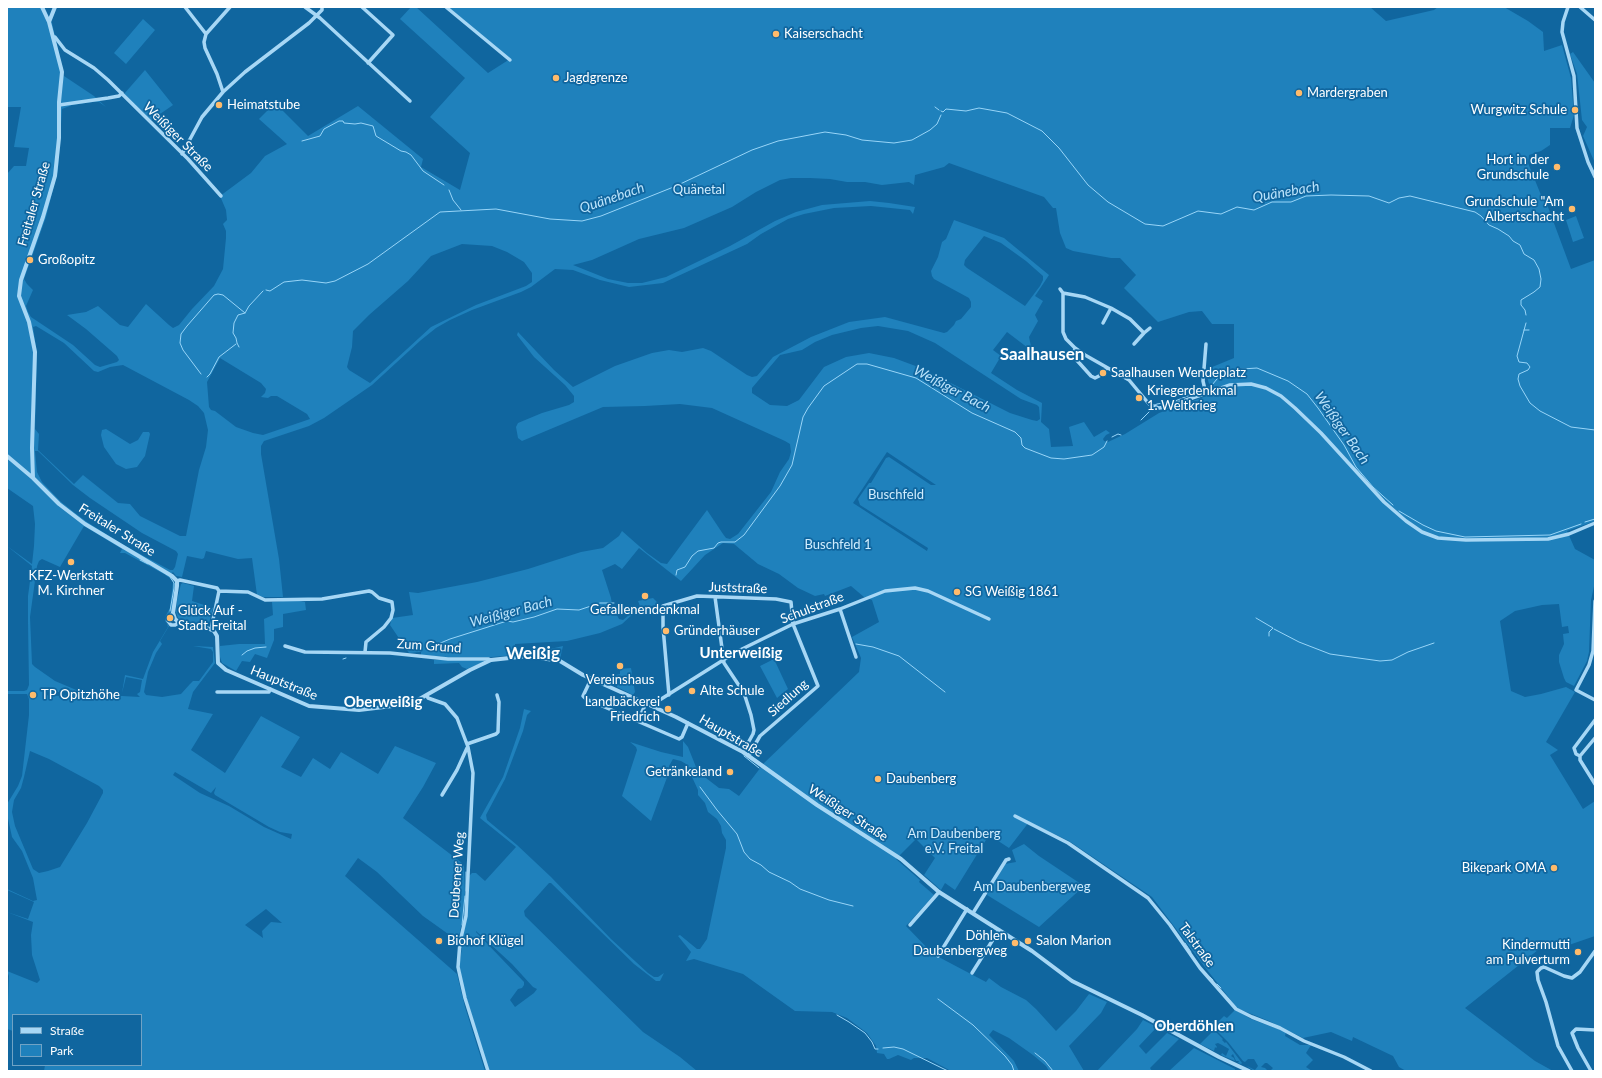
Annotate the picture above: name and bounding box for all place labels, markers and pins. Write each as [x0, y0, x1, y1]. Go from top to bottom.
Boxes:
place label: Kaiserschacht [784, 26, 863, 42]
marker: Kaiserschacht [771, 29, 781, 39]
place label: Jagdgrenze [564, 70, 628, 86]
marker: Jagdgrenze [551, 73, 561, 83]
place label: Mardergraben [1307, 85, 1388, 101]
marker: Mardergraben [1294, 88, 1304, 98]
place label: Heimatstube [227, 97, 300, 113]
marker: Heimatstube [214, 100, 224, 110]
place label: Wurgwitz Schule [1471, 102, 1567, 118]
marker: Wurgwitz Schule [1570, 105, 1580, 115]
place label: Hort in der Grundschule [1477, 152, 1549, 183]
marker: Hort in der Grundschule [1552, 162, 1562, 172]
place label: Grundschule "Am Albertschacht [1465, 194, 1564, 225]
marker: Grundschule "Am Albertschacht [1567, 204, 1577, 214]
place label: Großopitz [38, 252, 95, 268]
marker: Großopitz [25, 255, 35, 265]
place label: Saalhausen Wendeplatz [1111, 365, 1246, 381]
marker: Saalhausen Wendeplatz [1098, 368, 1108, 378]
place label: Kriegerdenkmal 1. Weltkrieg [1147, 383, 1237, 414]
marker: Kriegerdenkmal 1. Weltkrieg [1134, 393, 1144, 403]
marker: KFZ-Werkstatt M. Kirchner [66, 557, 76, 567]
place label: KFZ-Werkstatt M. Kirchner [29, 568, 113, 599]
place label: SG Weißig 1861 [965, 584, 1058, 600]
marker: SG Weißig 1861 [952, 587, 962, 597]
marker: Gefallenendenkmal [640, 591, 650, 601]
place label: Gefallenendenkmal [590, 602, 700, 618]
place label: Glück Auf - Stadt Freital [178, 603, 247, 634]
marker: Glück Auf - Stadt Freital [165, 613, 175, 623]
place label: Gründerhäuser [674, 623, 760, 639]
marker: Gründerhäuser [661, 626, 671, 636]
marker: Vereinshaus [615, 661, 625, 671]
place label: Vereinshaus [586, 672, 654, 688]
place label: Alte Schule [700, 683, 764, 699]
marker: Alte Schule [687, 686, 697, 696]
place label: TP Opitzhöhe [41, 687, 120, 703]
marker: TP Opitzhöhe [28, 690, 38, 700]
place label: Landbäckerei Friedrich [585, 694, 660, 725]
marker: Landbäckerei Friedrich [663, 704, 673, 714]
place label: Getränkeland [646, 764, 722, 780]
marker: Getränkeland [725, 767, 735, 777]
place label: Daubenberg [886, 771, 956, 787]
marker: Daubenberg [873, 774, 883, 784]
place label: Bikepark OMA [1462, 860, 1546, 876]
marker: Bikepark OMA [1549, 863, 1559, 873]
place label: Döhlen Daubenbergweg [913, 928, 1007, 959]
place label: Biohof Klügel [447, 933, 524, 949]
place label: Salon Marion [1036, 933, 1111, 949]
marker: Biohof Klügel [434, 936, 444, 946]
marker: Salon Marion [1023, 936, 1033, 946]
place label: Kindermutti am Pulverturm [1486, 937, 1570, 968]
marker: Döhlen Daubenbergweg [1010, 938, 1020, 948]
marker: Kindermutti am Pulverturm [1573, 947, 1583, 957]

